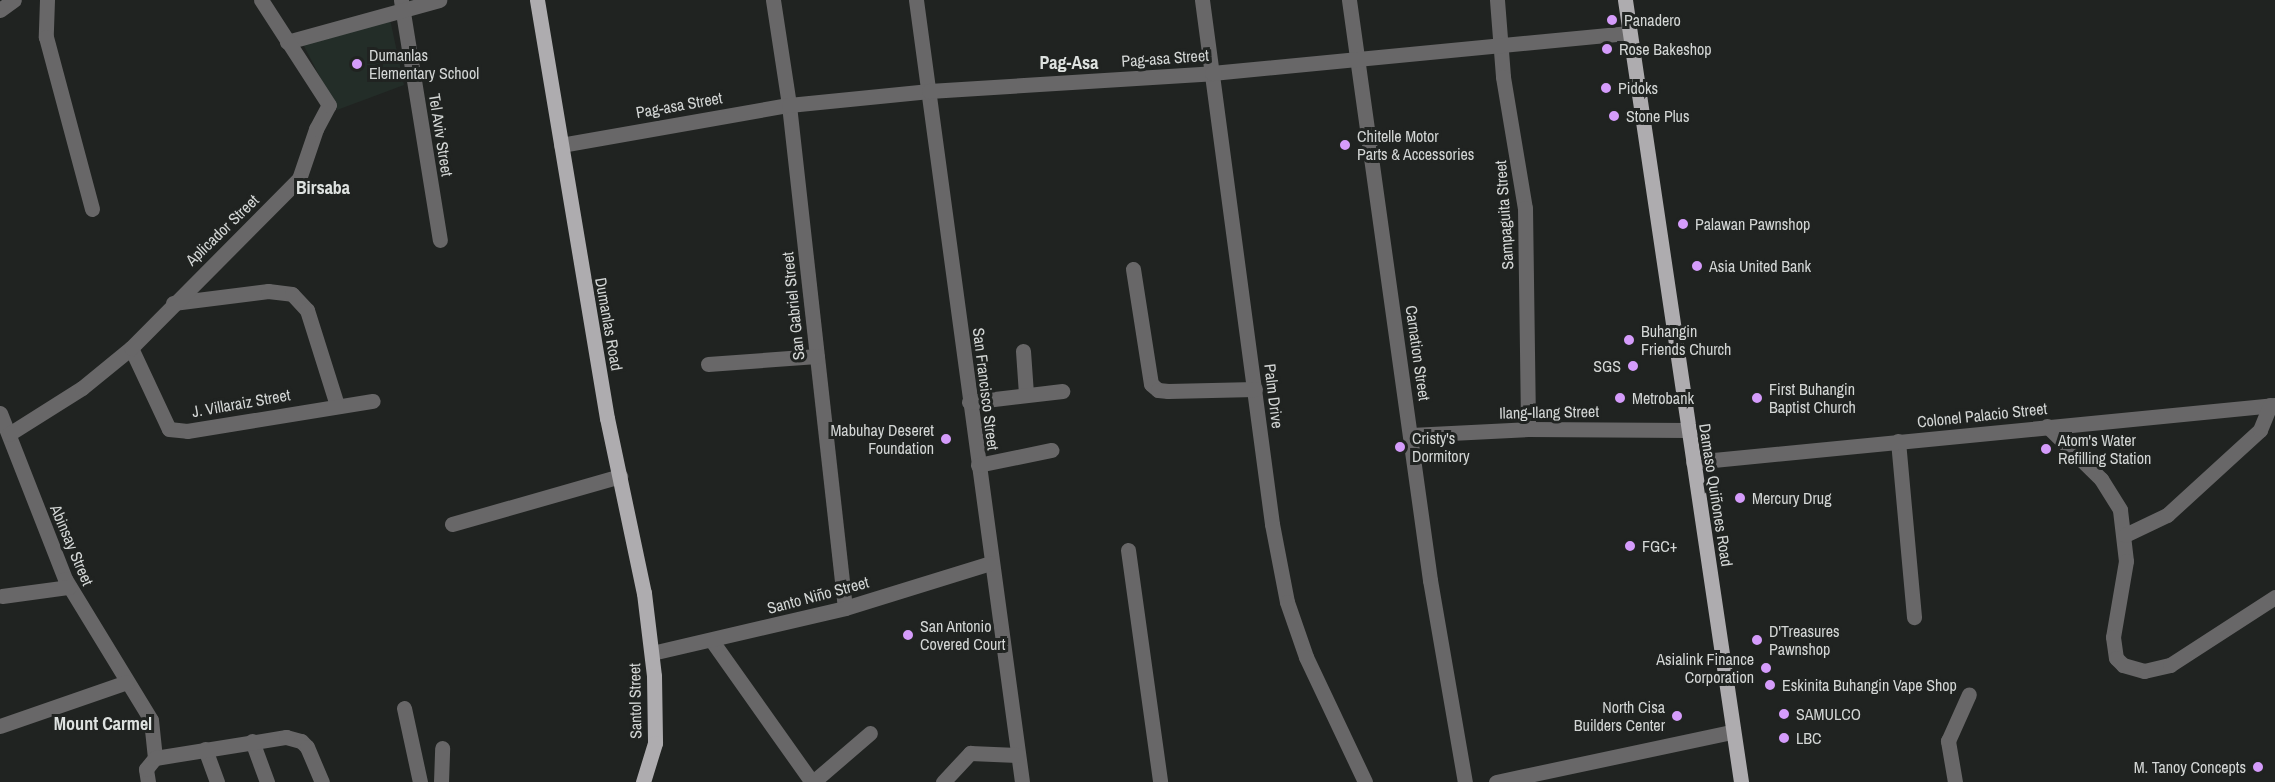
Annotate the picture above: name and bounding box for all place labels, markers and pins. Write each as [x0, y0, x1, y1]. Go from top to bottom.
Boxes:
place label: Panadero [1624, 10, 1681, 30]
marker: Panadero [1605, 13, 1619, 27]
place label: Rose Bakeshop [1619, 39, 1712, 59]
marker: Rose Bakeshop [1600, 42, 1614, 56]
place label: Dumanlas Elementary School [369, 45, 479, 83]
marker: Dumanlas Elementary School [350, 57, 364, 71]
place label: Pidoks [1618, 78, 1658, 98]
marker: Pidoks [1599, 81, 1613, 95]
place label: Stone Plus [1626, 106, 1689, 126]
marker: Stone Plus [1607, 109, 1621, 123]
place label: Chitelle Motor Parts & Accessories [1357, 126, 1475, 164]
marker: Chitelle Motor Parts & Accessories [1338, 138, 1352, 152]
place label: Palawan Pawnshop [1695, 214, 1810, 234]
marker: Palawan Pawnshop [1676, 217, 1690, 231]
place label: Asia United Bank [1709, 256, 1811, 276]
marker: Asia United Bank [1690, 259, 1704, 273]
place label: Buhangin Friends Church [1641, 321, 1731, 359]
marker: Buhangin Friends Church [1622, 333, 1636, 347]
place label: SGS [1593, 356, 1621, 376]
marker: SGS [1626, 359, 1640, 373]
place label: First Buhangin Baptist Church [1769, 379, 1856, 417]
place label: Metrobank [1632, 388, 1694, 408]
marker: Metrobank [1613, 391, 1627, 405]
marker: First Buhangin Baptist Church [1750, 391, 1764, 405]
place label: Mabuhay Deseret Foundation [830, 420, 934, 458]
place label: Cristy's Dormitory [1412, 428, 1470, 466]
place label: Atom's Water Refilling Station [2058, 430, 2151, 468]
marker: Mabuhay Deseret Foundation [939, 432, 953, 446]
marker: Cristy's Dormitory [1393, 440, 1407, 454]
marker: Atom's Water Refilling Station [2039, 442, 2053, 456]
place label: Mercury Drug [1752, 488, 1831, 508]
marker: Mercury Drug [1733, 491, 1747, 505]
place label: FGC+ [1642, 536, 1677, 556]
marker: FGC+ [1623, 539, 1637, 553]
place label: San Antonio Covered Court [920, 616, 1005, 654]
place label: D'Treasures Pawnshop [1769, 621, 1840, 659]
marker: San Antonio Covered Court [901, 628, 915, 642]
marker: D'Treasures Pawnshop [1750, 633, 1764, 647]
place label: Asialink Finance Corporation [1656, 649, 1754, 687]
marker: Asialink Finance Corporation [1759, 661, 1773, 675]
place label: Eskinita Buhangin Vape Shop [1782, 675, 1957, 695]
marker: Eskinita Buhangin Vape Shop [1763, 678, 1777, 692]
place label: North Cisa Builders Center [1574, 697, 1665, 735]
place label: SAMULCO [1796, 704, 1861, 724]
marker: SAMULCO [1777, 707, 1791, 721]
marker: North Cisa Builders Center [1670, 709, 1684, 723]
place label: LBC [1796, 728, 1822, 748]
marker: LBC [1777, 731, 1791, 745]
place label: M. Tanoy Concepts [2133, 757, 2246, 777]
marker: M. Tanoy Concepts [2251, 760, 2265, 774]

